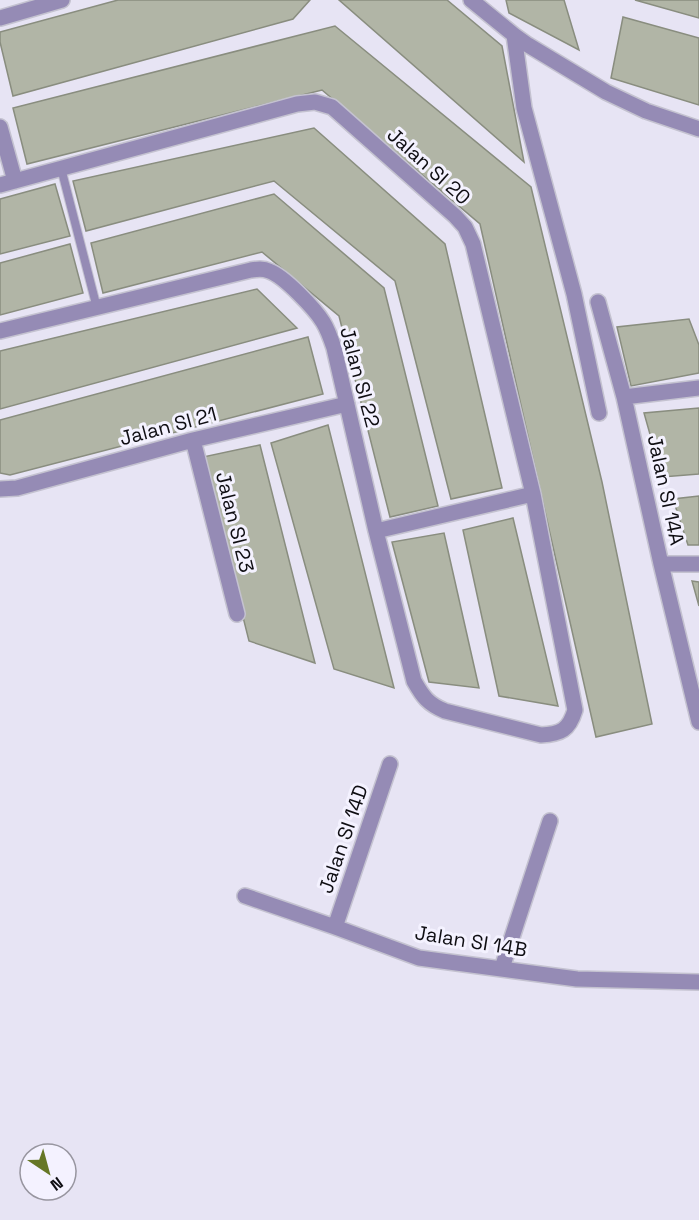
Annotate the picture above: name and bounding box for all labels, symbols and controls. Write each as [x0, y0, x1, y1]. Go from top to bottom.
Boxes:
street label: Jalan SI 20 [382, 122, 476, 210]
street label: Jalan SI 22 [334, 324, 386, 430]
street label: Jalan SI 21 [117, 401, 219, 451]
street label: Jalan SI 14A [642, 432, 690, 548]
street label: Jalan SI 23 [210, 469, 260, 575]
street label: Jalan SI 14D [312, 781, 374, 897]
street label: Jalan SI 14B [413, 919, 529, 963]
north arrow [18, 1142, 78, 1202]
text: N [46, 1172, 67, 1195]

